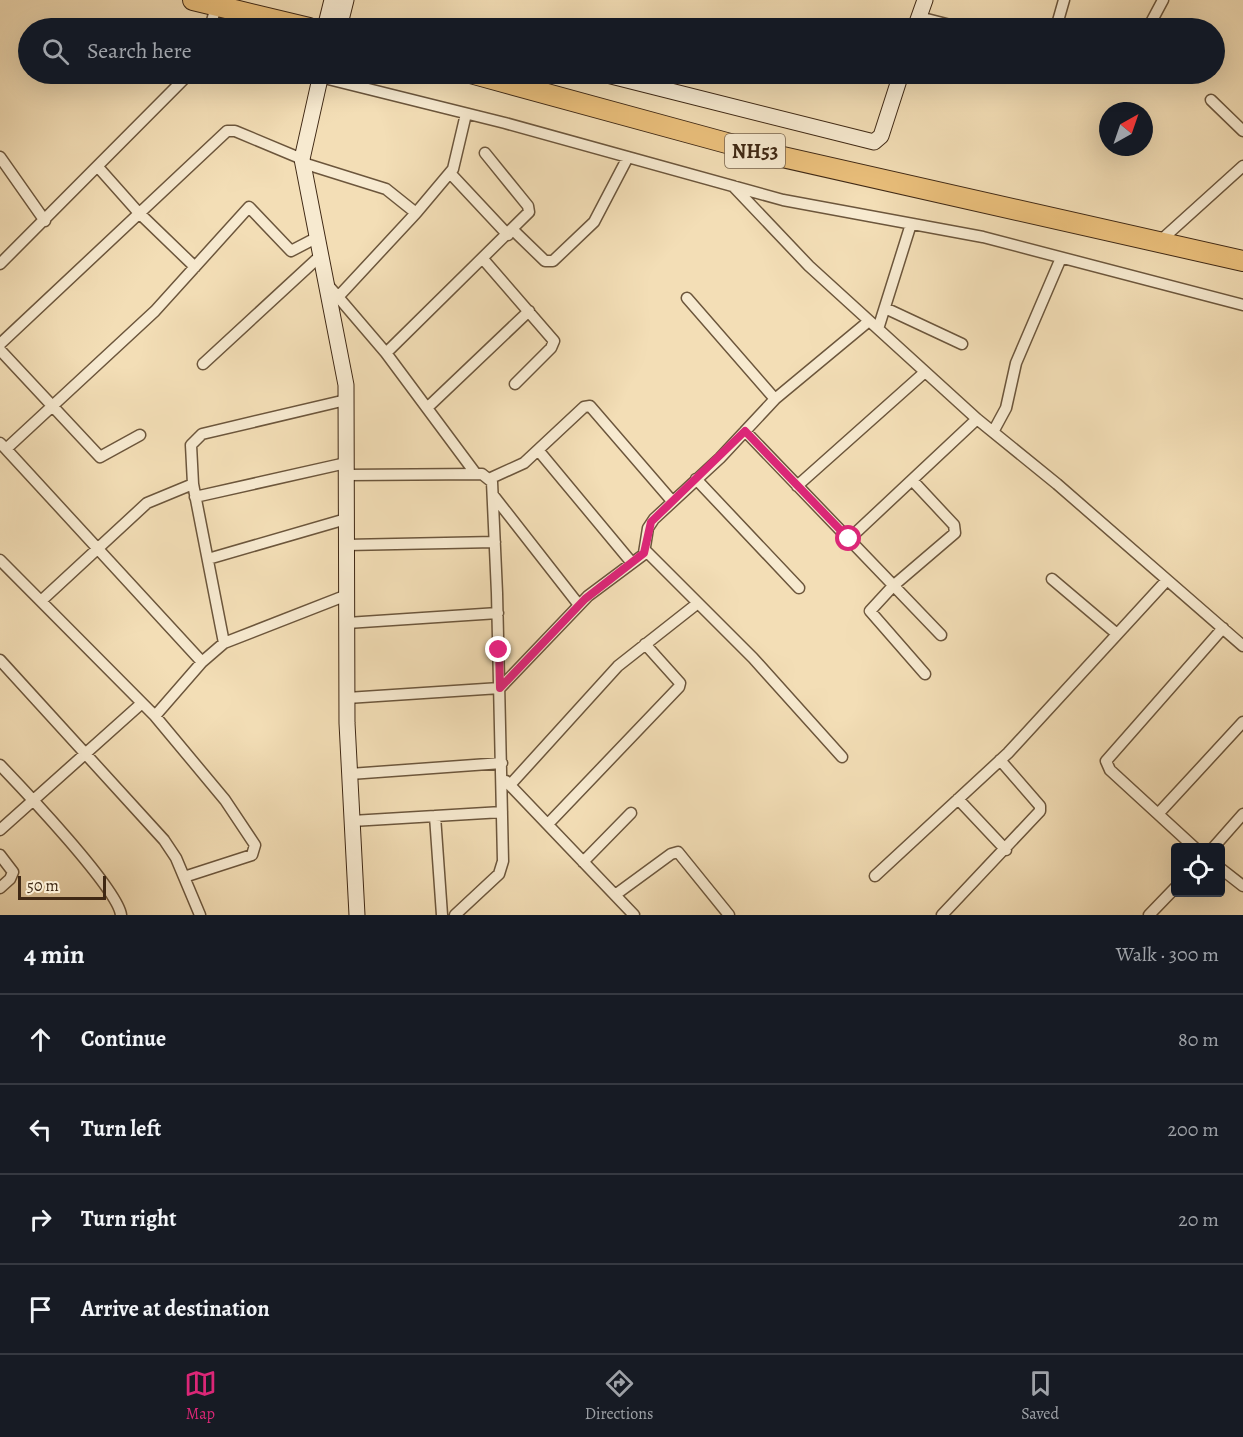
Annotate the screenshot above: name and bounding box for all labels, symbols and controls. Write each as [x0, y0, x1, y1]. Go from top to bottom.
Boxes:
search box [18, 18, 1225, 84]
icon: search [39, 35, 72, 68]
text: Search here [87, 36, 192, 66]
north arrow [1099, 102, 1153, 156]
road number: NH53 [725, 134, 785, 168]
route start [835, 525, 861, 551]
route end [485, 636, 511, 662]
map controls [1171, 843, 1225, 897]
button: locate [1171, 843, 1225, 897]
scale bar [18, 873, 106, 900]
text: 50 m [27, 875, 59, 897]
text: 4 min [24, 937, 85, 972]
text: Walk · 300 m [1116, 941, 1219, 968]
icon: ahead [24, 1023, 57, 1056]
text: Continue [81, 1024, 166, 1054]
text: 80 m [1178, 1026, 1219, 1053]
icon: left [24, 1113, 57, 1146]
text: Turn left [81, 1114, 161, 1144]
text: 200 m [1168, 1116, 1219, 1143]
icon: right [24, 1203, 57, 1236]
text: Turn right [81, 1204, 177, 1234]
text: 20 m [1178, 1206, 1219, 1233]
icon: arrive [24, 1293, 57, 1326]
text: Arrive at destination [81, 1294, 270, 1324]
tab: Map [184, 1367, 217, 1425]
tab: Directions [585, 1367, 653, 1425]
tab: Saved [1021, 1367, 1059, 1425]

